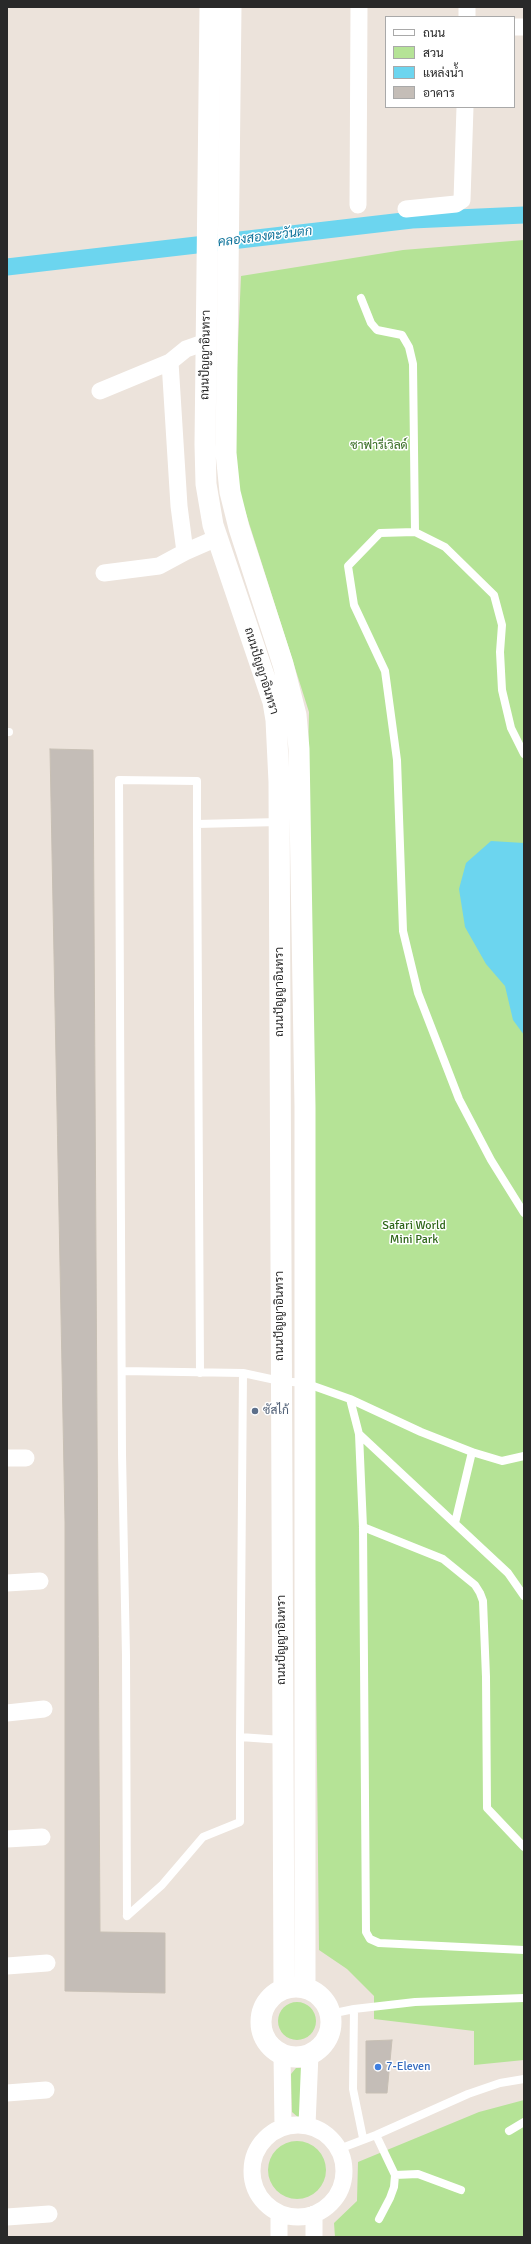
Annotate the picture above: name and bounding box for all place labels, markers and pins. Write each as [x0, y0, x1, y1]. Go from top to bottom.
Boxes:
place label: ซัสไก้ [263, 1404, 289, 1418]
marker: ซัสไก้ [250, 1406, 260, 1416]
place label: 7-Eleven [386, 2060, 431, 2074]
marker: 7-Eleven [373, 2062, 383, 2072]

